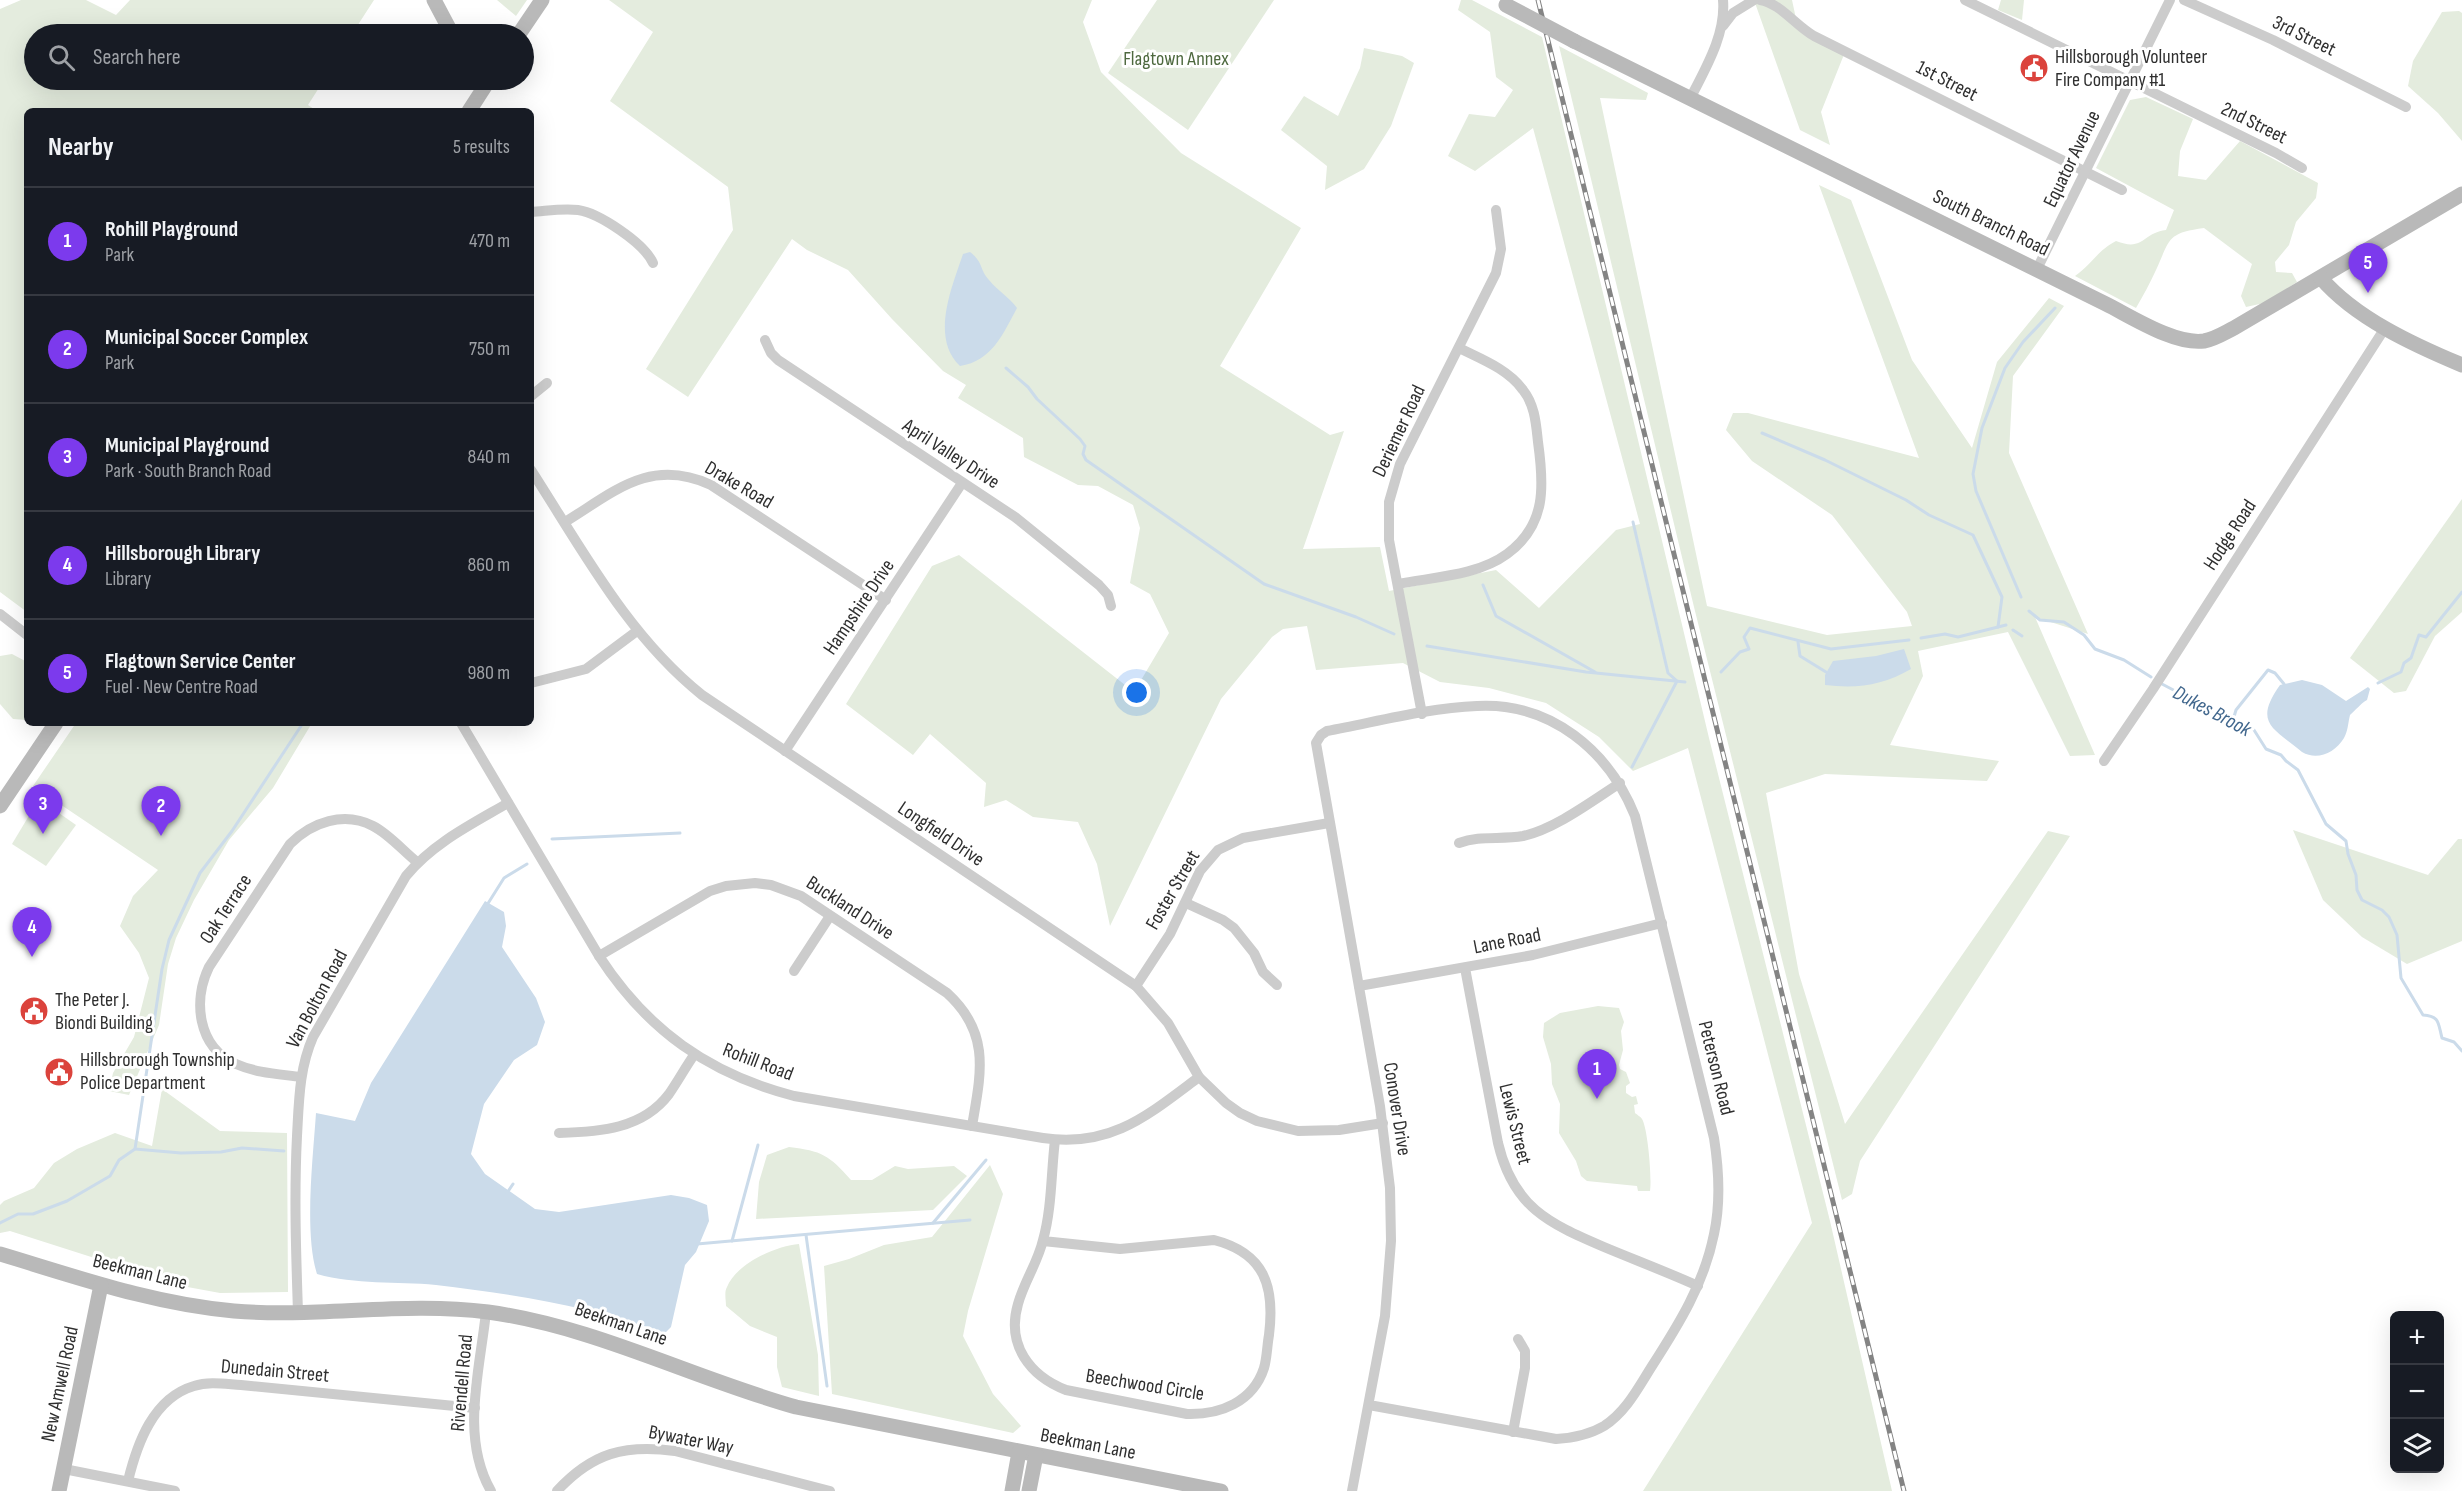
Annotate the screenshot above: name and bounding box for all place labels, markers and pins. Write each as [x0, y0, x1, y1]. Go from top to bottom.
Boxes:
place label: Hillsborough Volunteer Fire Company #1 [2055, 45, 2207, 92]
public building icon: Hillsborough Volunteer Fire Company #1 [2018, 52, 2050, 84]
pin: 5 [2348, 244, 2388, 293]
pin: 3 [24, 784, 63, 834]
pin: 2 [142, 786, 180, 836]
pin: 4 [12, 908, 51, 957]
place label: The Peter J. Biondi Building [55, 988, 153, 1035]
public building icon: The Peter J. Biondi Building [18, 995, 50, 1027]
place label: Hillsbrorough Township Police Department [80, 1048, 235, 1095]
pin: 1 [1578, 1050, 1616, 1099]
public building icon: Hillsbrorough Township Police Department [43, 1056, 75, 1088]

